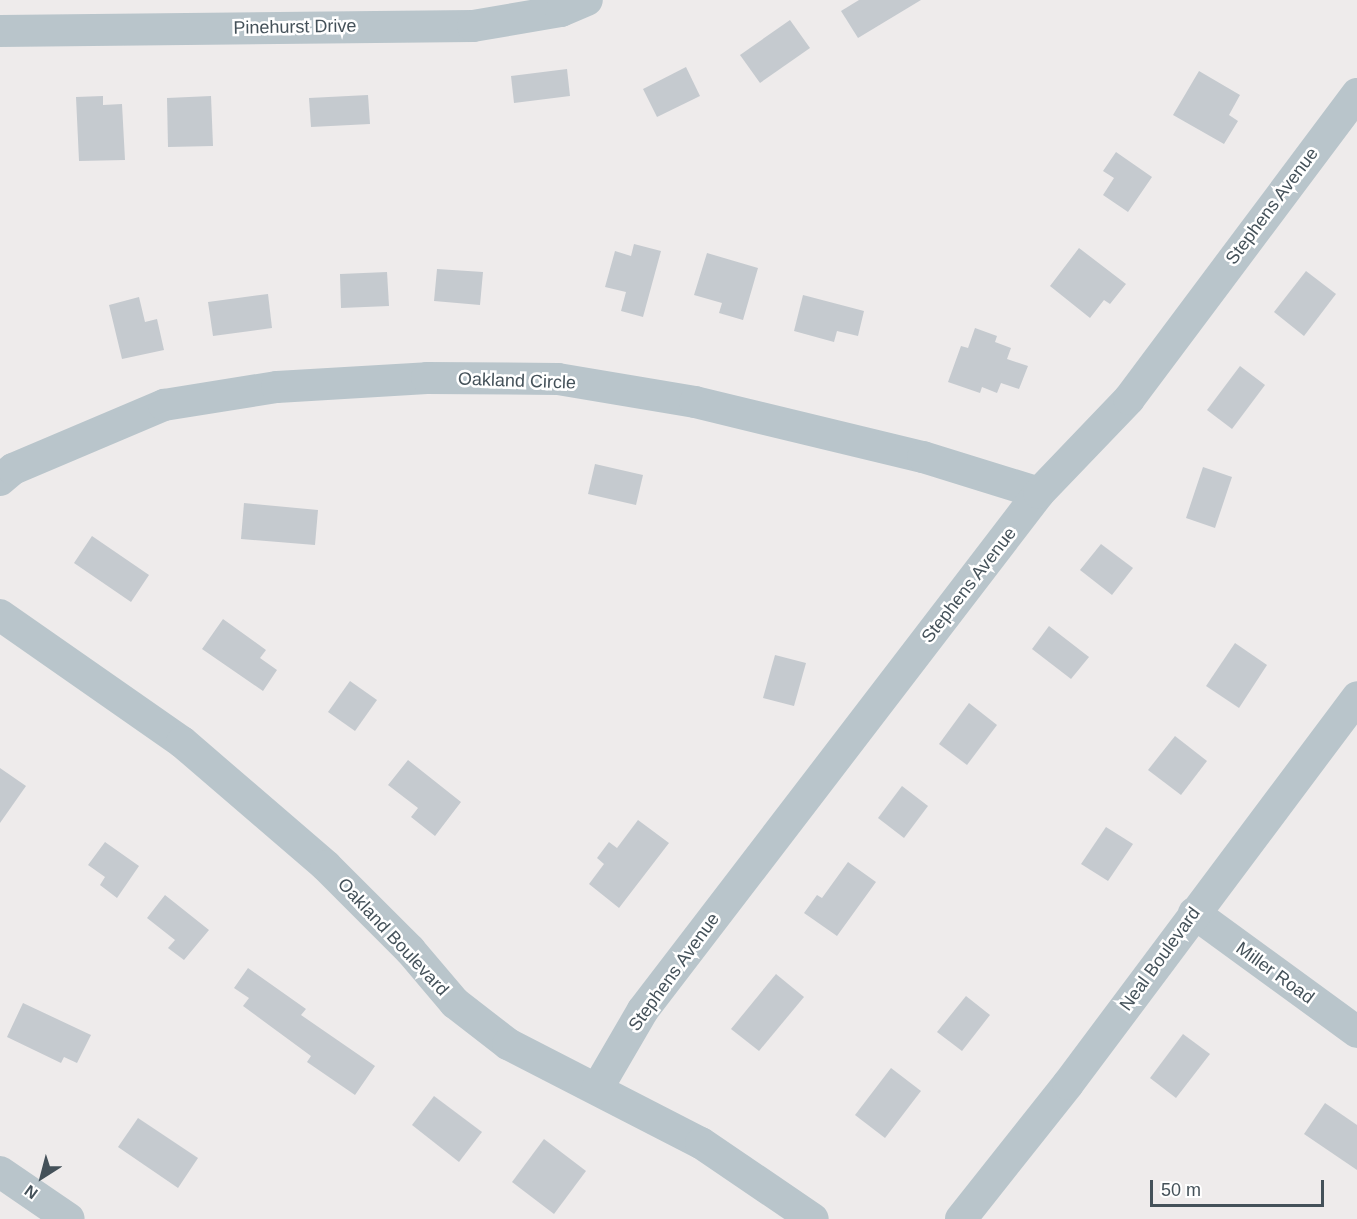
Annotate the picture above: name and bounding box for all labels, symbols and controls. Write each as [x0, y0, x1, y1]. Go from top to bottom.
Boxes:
street label: Pinehurst Drive [233, 15, 357, 39]
street label: Stephens Avenue [1221, 143, 1323, 269]
street label: Oakland Circle [458, 368, 576, 394]
street label: Stephens Avenue [917, 522, 1021, 648]
street label: Oakland Boulevard [333, 874, 453, 1000]
street label: Neal Boulevard [1115, 903, 1205, 1015]
street label: Stephens Avenue [624, 908, 724, 1036]
street label: Miller Road [1232, 938, 1318, 1008]
north arrow [12, 1147, 72, 1207]
scale bar [1153, 1168, 1327, 1206]
text: 50 m [1161, 1180, 1201, 1200]
text: N [21, 1182, 41, 1202]

